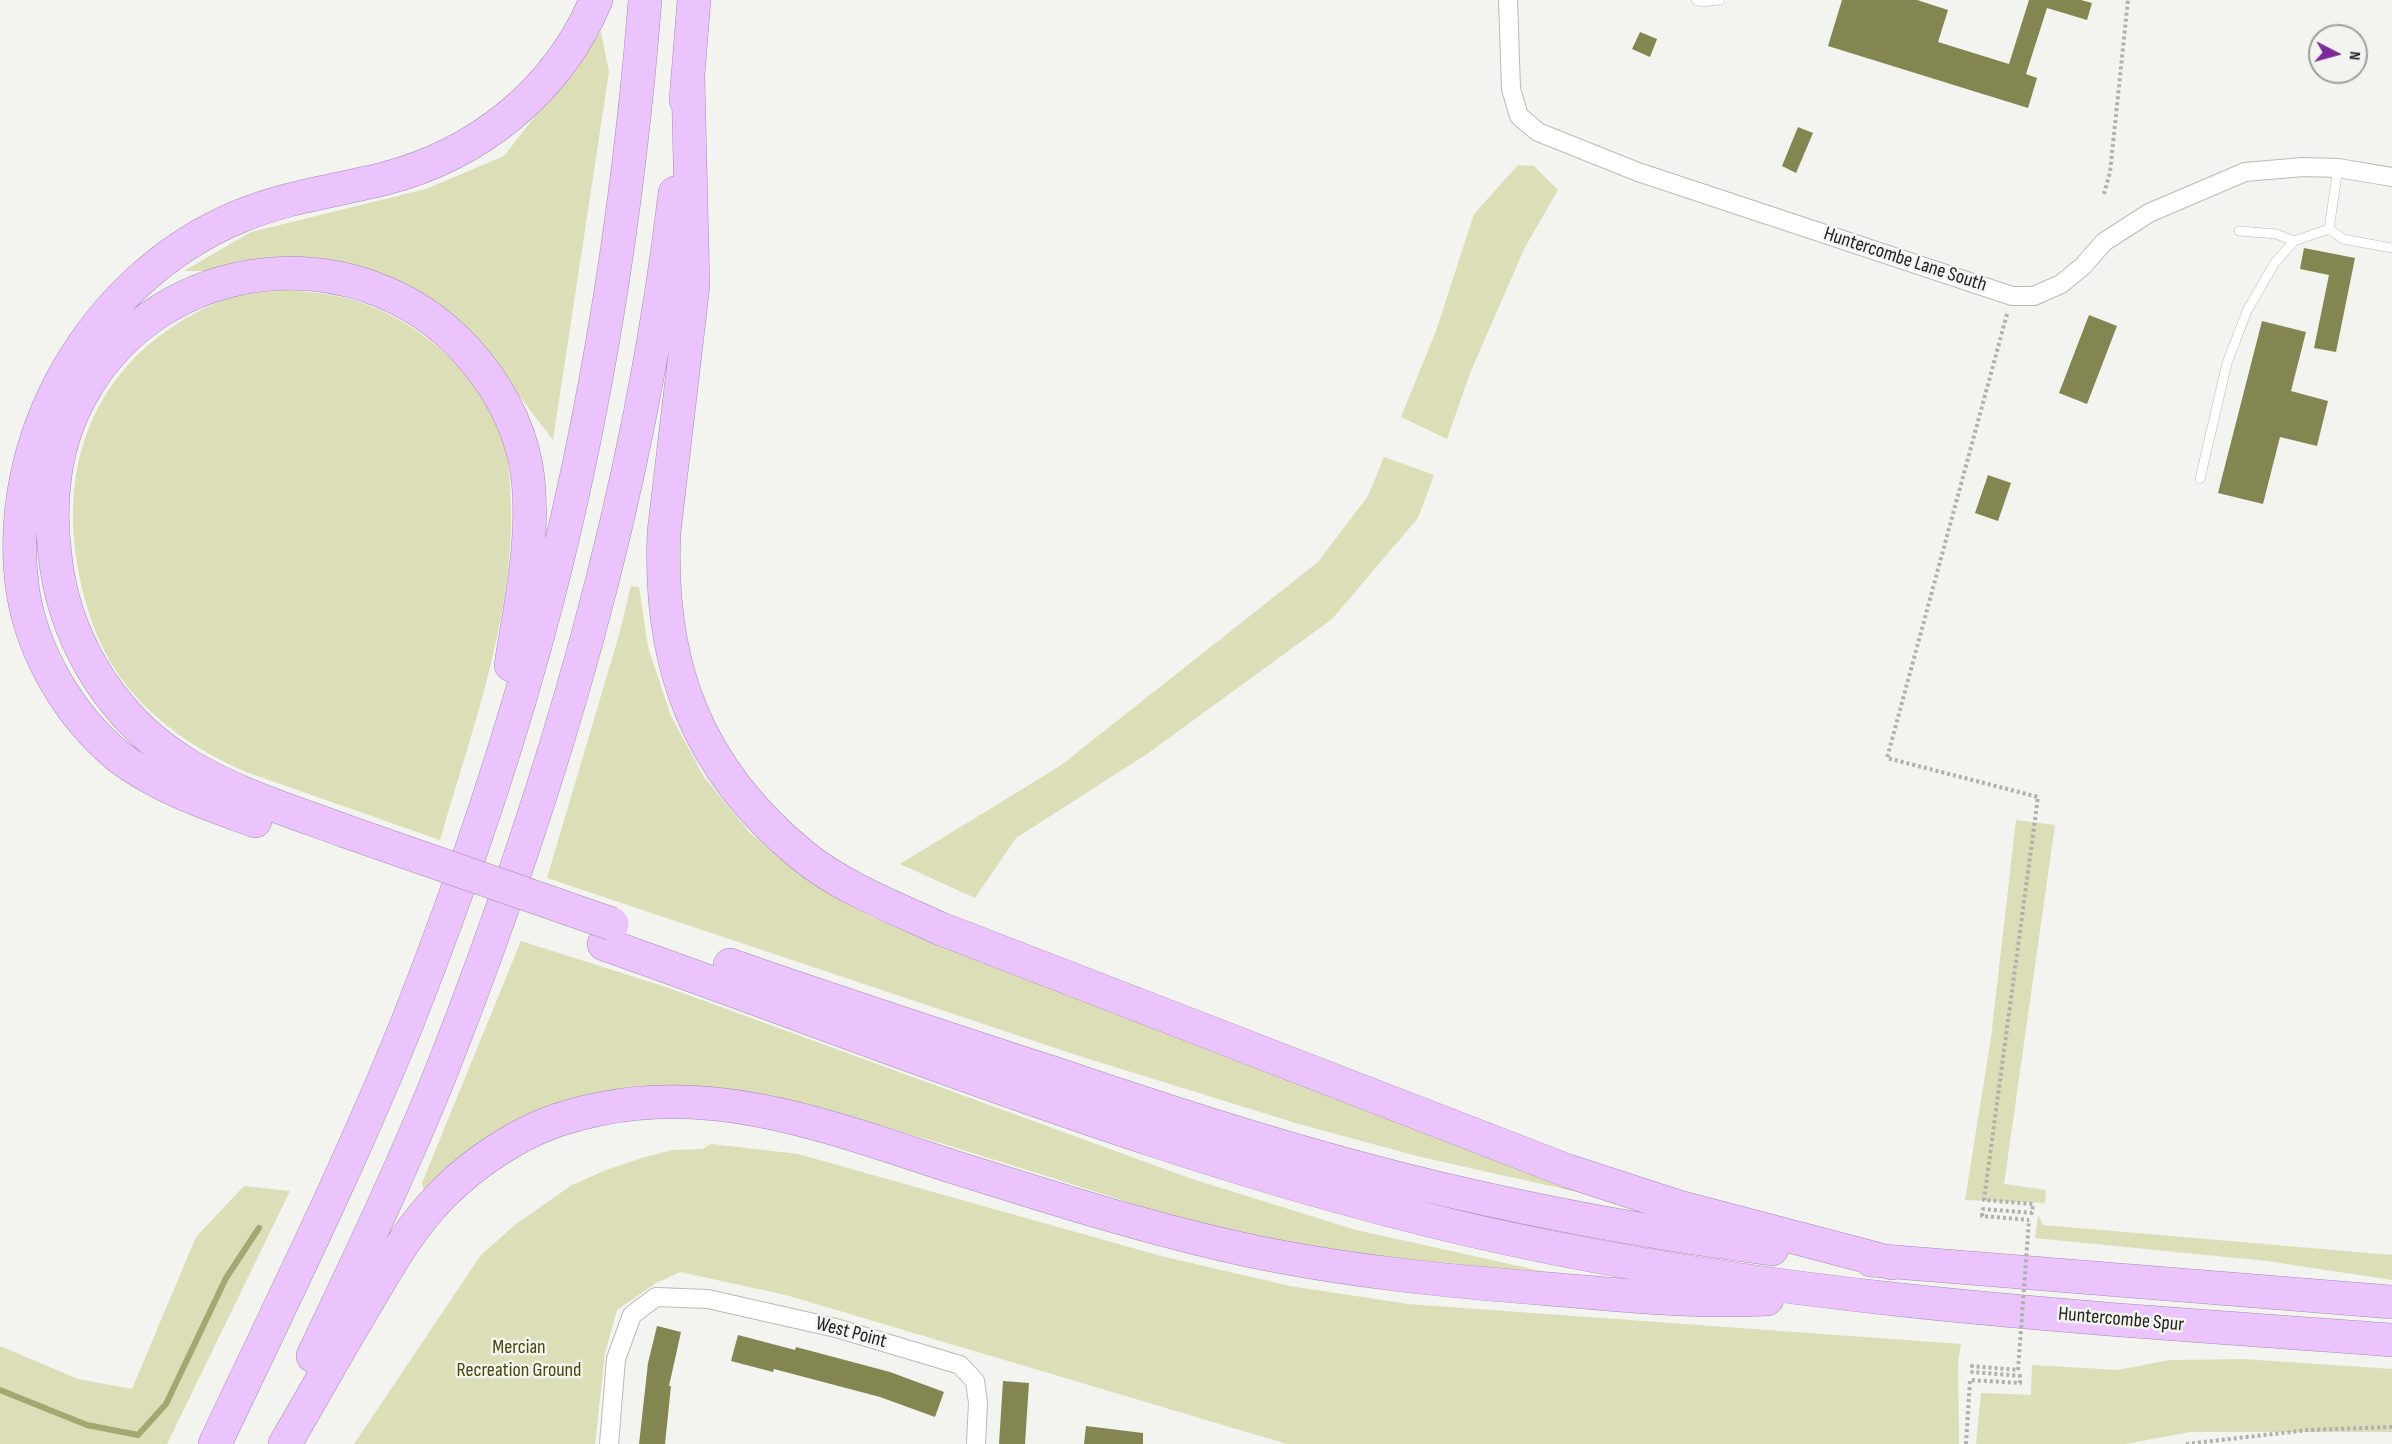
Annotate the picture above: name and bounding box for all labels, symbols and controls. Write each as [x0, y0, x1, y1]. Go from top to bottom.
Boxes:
north arrow [2308, 24, 2368, 84]
text: N [2345, 50, 2364, 61]
street label: Huntercombe Lane South [1820, 222, 1990, 298]
street label: Huntercombe Spur [2057, 1303, 2185, 1337]
street label: West Point [813, 1312, 889, 1354]
park label: Mercian Recreation Ground [457, 1336, 581, 1383]

